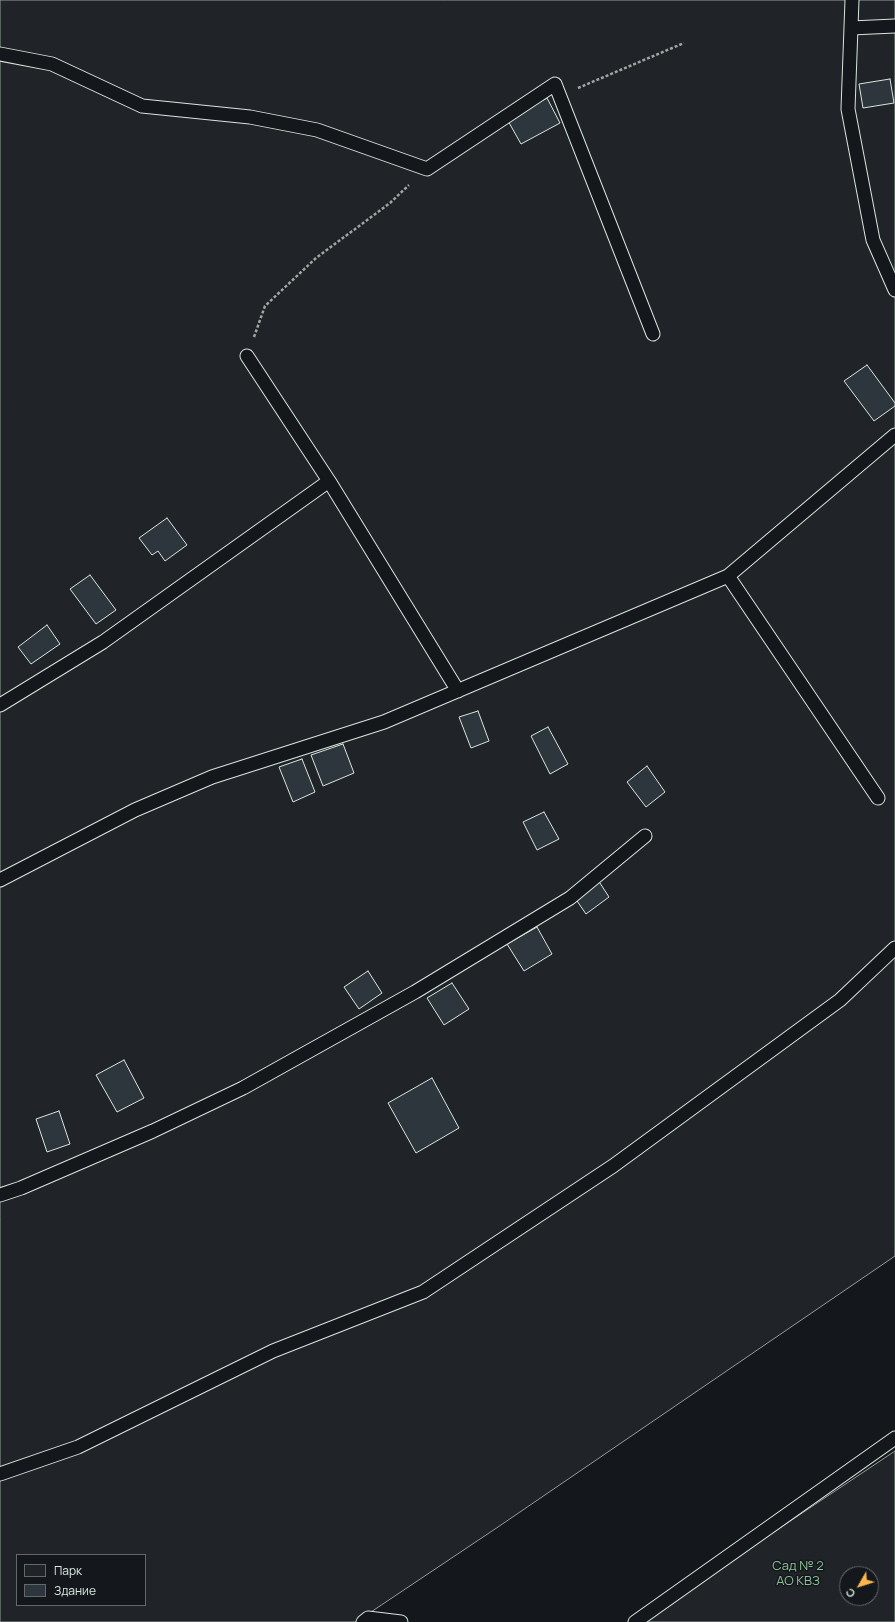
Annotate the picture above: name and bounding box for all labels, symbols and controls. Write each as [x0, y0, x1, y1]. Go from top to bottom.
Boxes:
legend [16, 1554, 146, 1606]
park label: Сад № 2 АО КВЗ [772, 1558, 824, 1589]
text: Парк [54, 1562, 82, 1579]
north arrow [839, 1566, 879, 1606]
text: Здание [54, 1582, 96, 1599]
text: С [842, 1585, 858, 1601]

